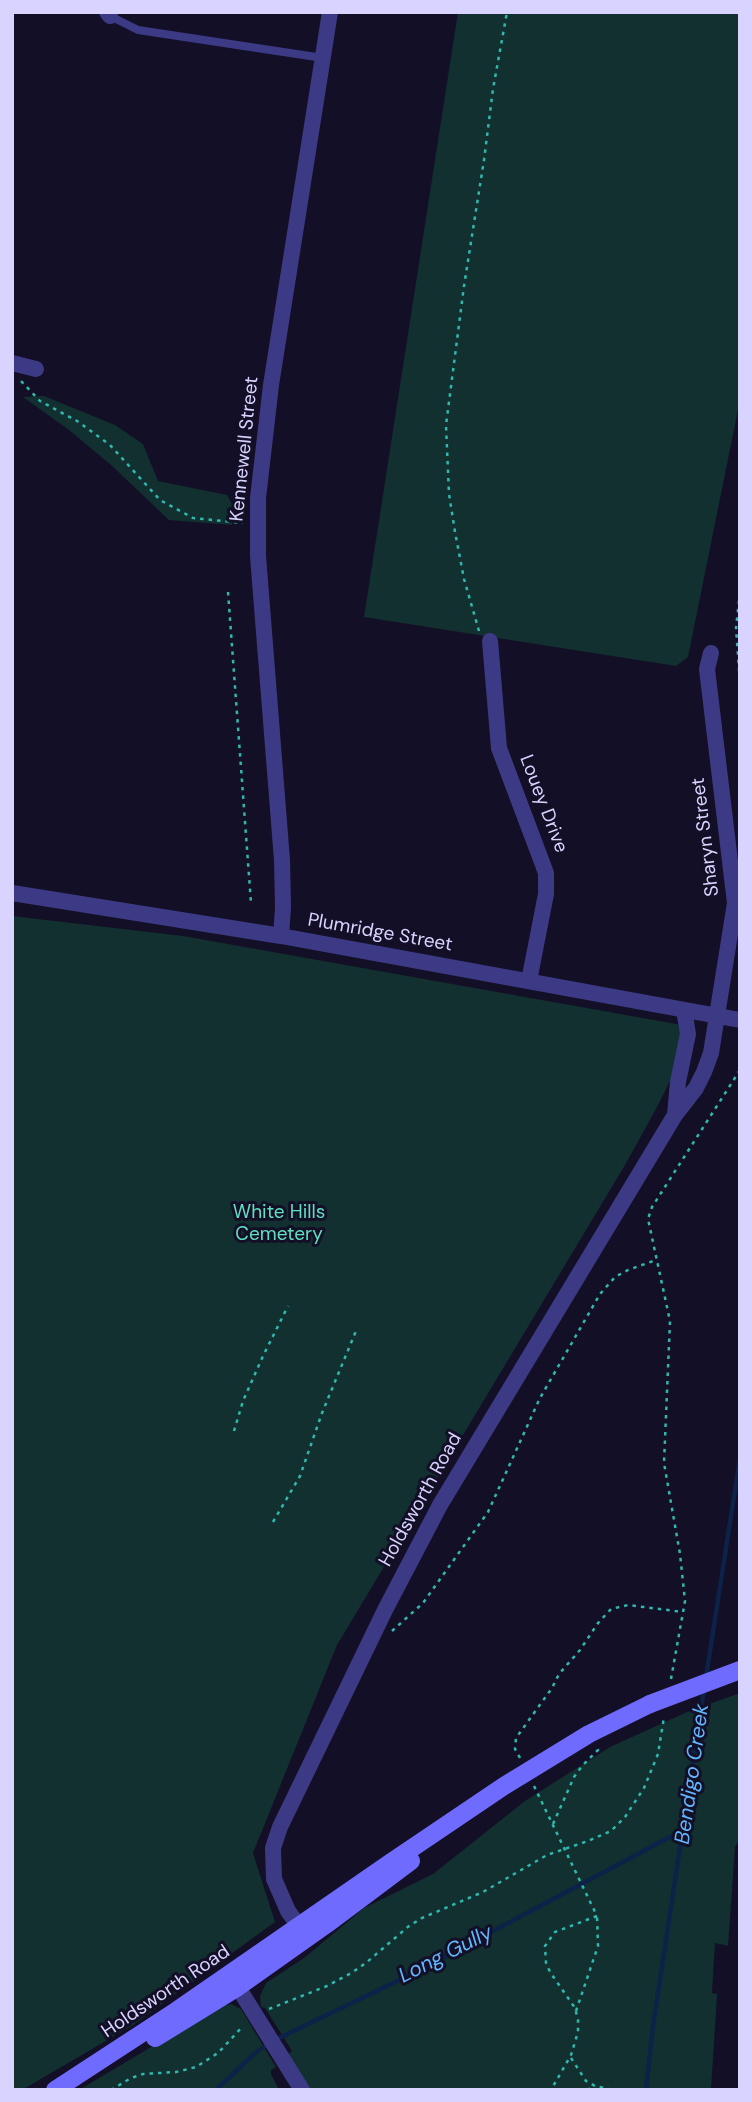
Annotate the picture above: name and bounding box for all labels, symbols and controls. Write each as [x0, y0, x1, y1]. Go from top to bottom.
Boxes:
street label: Kennewell Street [226, 375, 264, 523]
street label: Louey Drive [514, 752, 572, 856]
street label: Sharyn Street [687, 776, 725, 898]
street label: Plumridge Street [306, 909, 454, 957]
park label: White Hills Cemetery [233, 1202, 325, 1246]
street label: Holdsworth Road [375, 1429, 467, 1571]
water label: Bendigo Creek [671, 1702, 715, 1846]
water label: Long Gully [395, 1921, 497, 1989]
street label: Holdsworth Road [98, 1941, 234, 2043]

